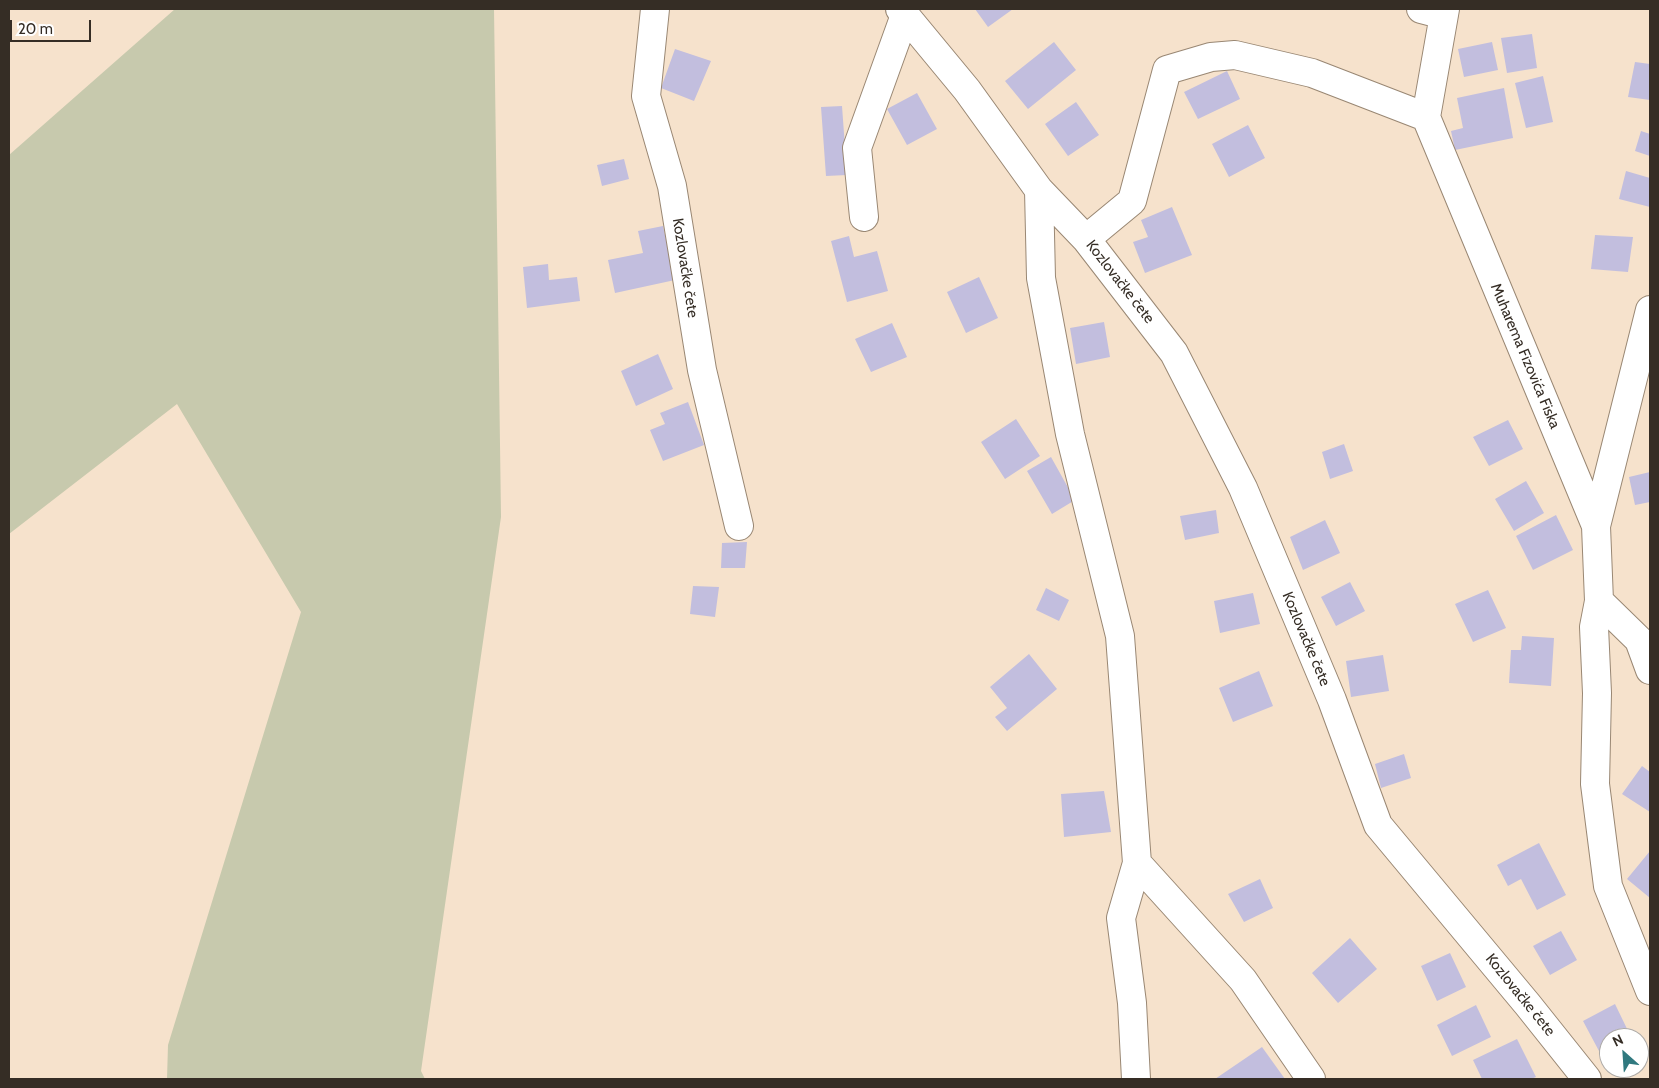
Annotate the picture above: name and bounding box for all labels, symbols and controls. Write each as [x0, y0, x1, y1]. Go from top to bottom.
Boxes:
scale bar [12, 10, 94, 42]
text: 20 m [18, 20, 53, 38]
street label: Kozlovačke čete [668, 217, 702, 319]
street label: Kozlovačke čete [1082, 237, 1158, 327]
street label: Muharema Fizovića Fiska [1486, 281, 1564, 431]
street label: Kozlovačke čete [1278, 589, 1334, 689]
street label: Kozlovačke čete [1481, 950, 1559, 1040]
north arrow [1599, 1028, 1649, 1078]
text: N [1609, 1030, 1626, 1051]

